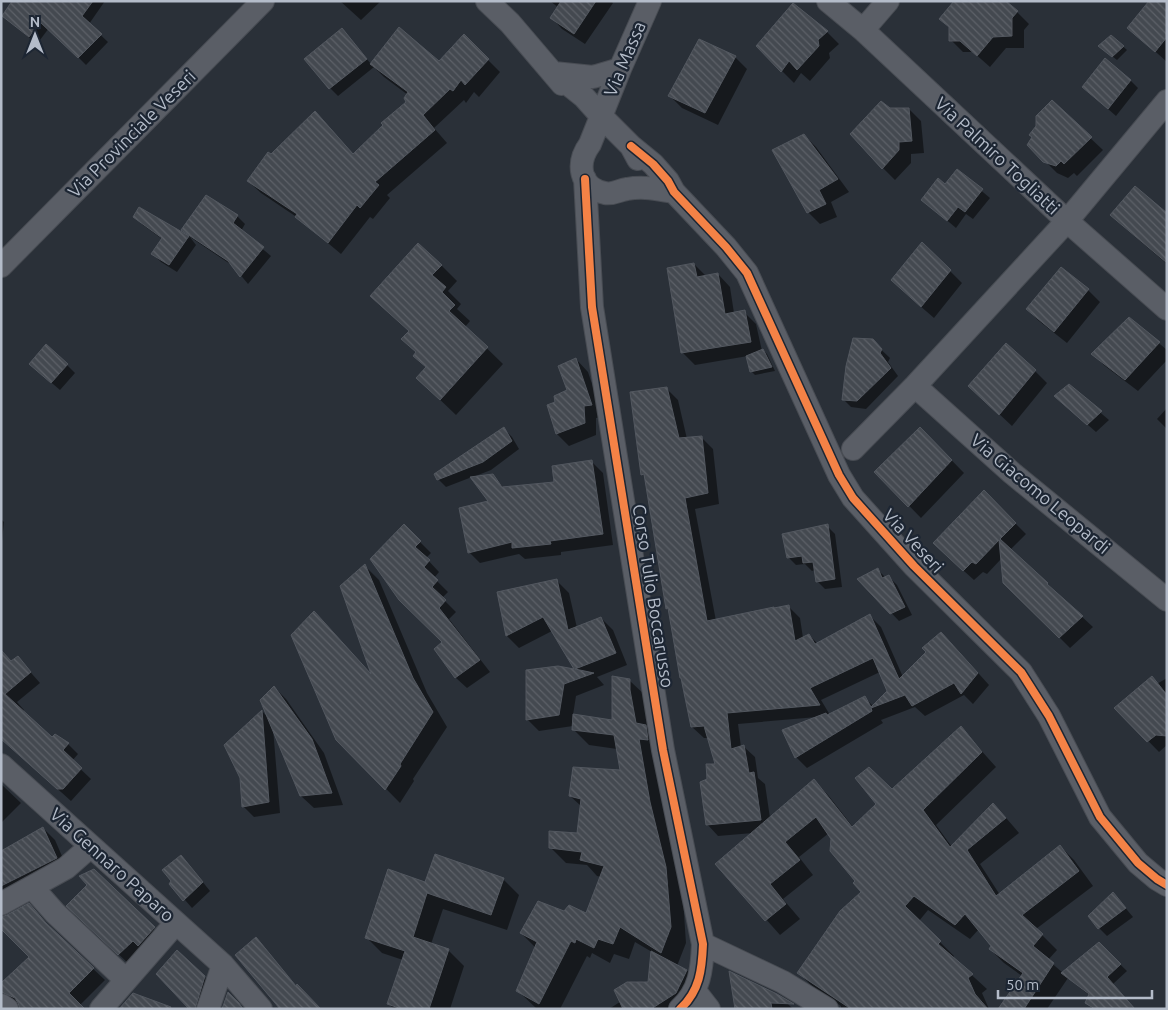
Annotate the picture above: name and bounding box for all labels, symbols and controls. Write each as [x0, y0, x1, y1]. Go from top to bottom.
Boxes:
north arrow [10, 10, 60, 60]
text: N [30, 14, 40, 30]
street label: Via Massa [599, 18, 649, 99]
street label: Via Provinciale Veseri [64, 66, 199, 201]
street label: Via Palmiro Togliatti [931, 93, 1064, 218]
street label: Via Giacomo Leopardi [967, 429, 1114, 557]
street label: Corso Tulio Boccarusso [630, 503, 678, 689]
street label: Via Veseri [879, 504, 948, 576]
street label: Via Gennaro Paparo [47, 803, 179, 925]
scale bar [998, 968, 1152, 1000]
text: 50 m [1006, 976, 1039, 993]

